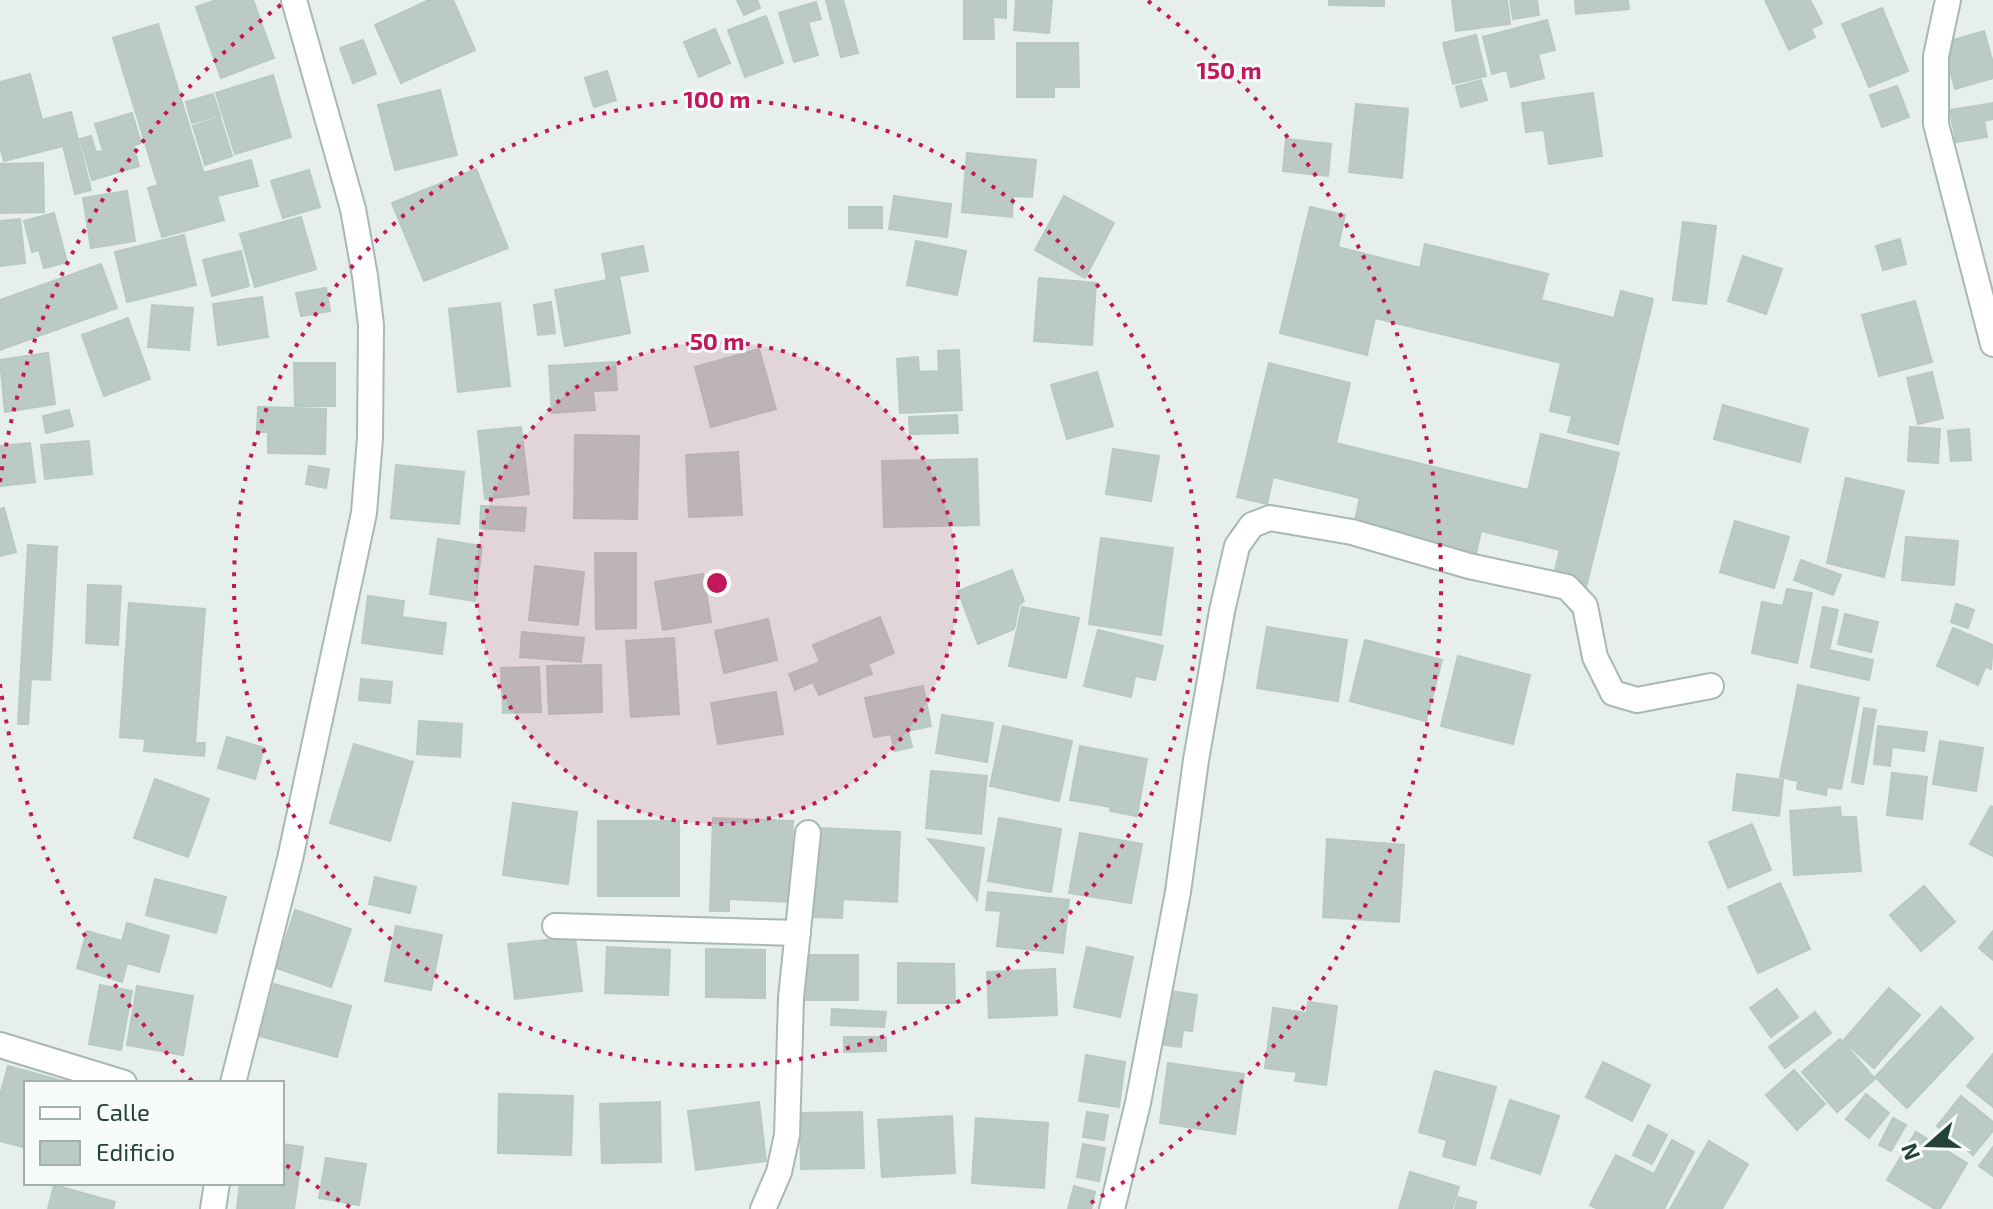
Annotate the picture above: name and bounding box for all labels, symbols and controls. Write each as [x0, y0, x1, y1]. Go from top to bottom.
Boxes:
text: 150 m [1196, 55, 1262, 84]
text: 100 m [684, 84, 750, 113]
text: 50 m [690, 326, 744, 355]
centre of rings [703, 569, 731, 597]
legend [24, 1081, 284, 1185]
text: Calle [96, 1097, 150, 1126]
north arrow [1889, 1105, 1969, 1185]
text: Edificio [96, 1137, 175, 1166]
text: N [1894, 1140, 1924, 1164]

